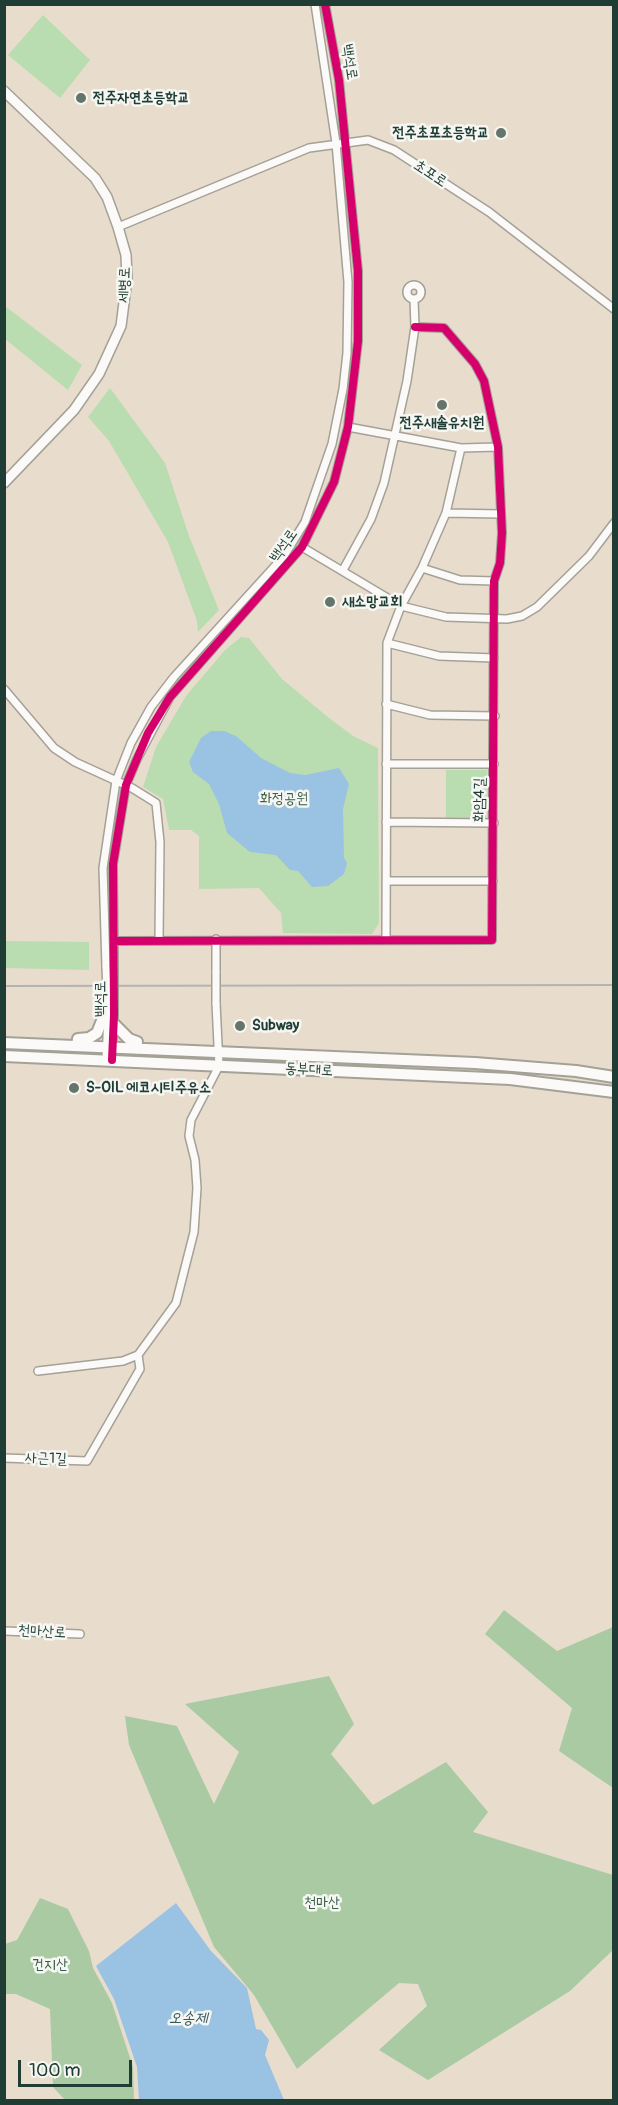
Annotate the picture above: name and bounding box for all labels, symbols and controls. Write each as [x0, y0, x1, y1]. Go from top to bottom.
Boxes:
street label: 백석로 [337, 43, 361, 81]
place label: 전주자연초등학교 [93, 89, 190, 107]
marker: 전주자연초등학교 [74, 91, 88, 105]
place label: 전주초포초등학교 [392, 124, 489, 142]
marker: 전주초포초등학교 [494, 126, 508, 140]
street label: 초포로 [410, 157, 450, 191]
street label: 세병로 [115, 267, 135, 303]
marker: 전주새솔유치원 [435, 398, 449, 412]
place label: 전주새솔유치원 [400, 414, 484, 432]
street label: 백석로 [266, 526, 302, 566]
place label: 새소망교회 [342, 593, 402, 611]
marker: 새소망교회 [323, 595, 337, 609]
street label: 화암4길 [471, 777, 489, 823]
park label: 화정공원 [260, 790, 308, 808]
street label: 백석로 [92, 981, 110, 1017]
place label: Subway [252, 1017, 299, 1035]
marker: Subway [233, 1019, 247, 1033]
street label: 동부대로 [284, 1060, 334, 1080]
place label: S-OIL 에코시티주유소 [86, 1079, 211, 1097]
marker: S-OIL 에코시티주유소 [67, 1081, 81, 1095]
street label: 사근1길 [25, 1449, 67, 1469]
street label: 천마산로 [17, 1622, 67, 1642]
park label: 천마산 [304, 1894, 340, 1912]
park label: 건지산 [32, 1956, 68, 1974]
water label: 오송제 [169, 2009, 207, 2029]
scale bar [21, 2048, 135, 2086]
text: 100 m [29, 2059, 81, 2082]

